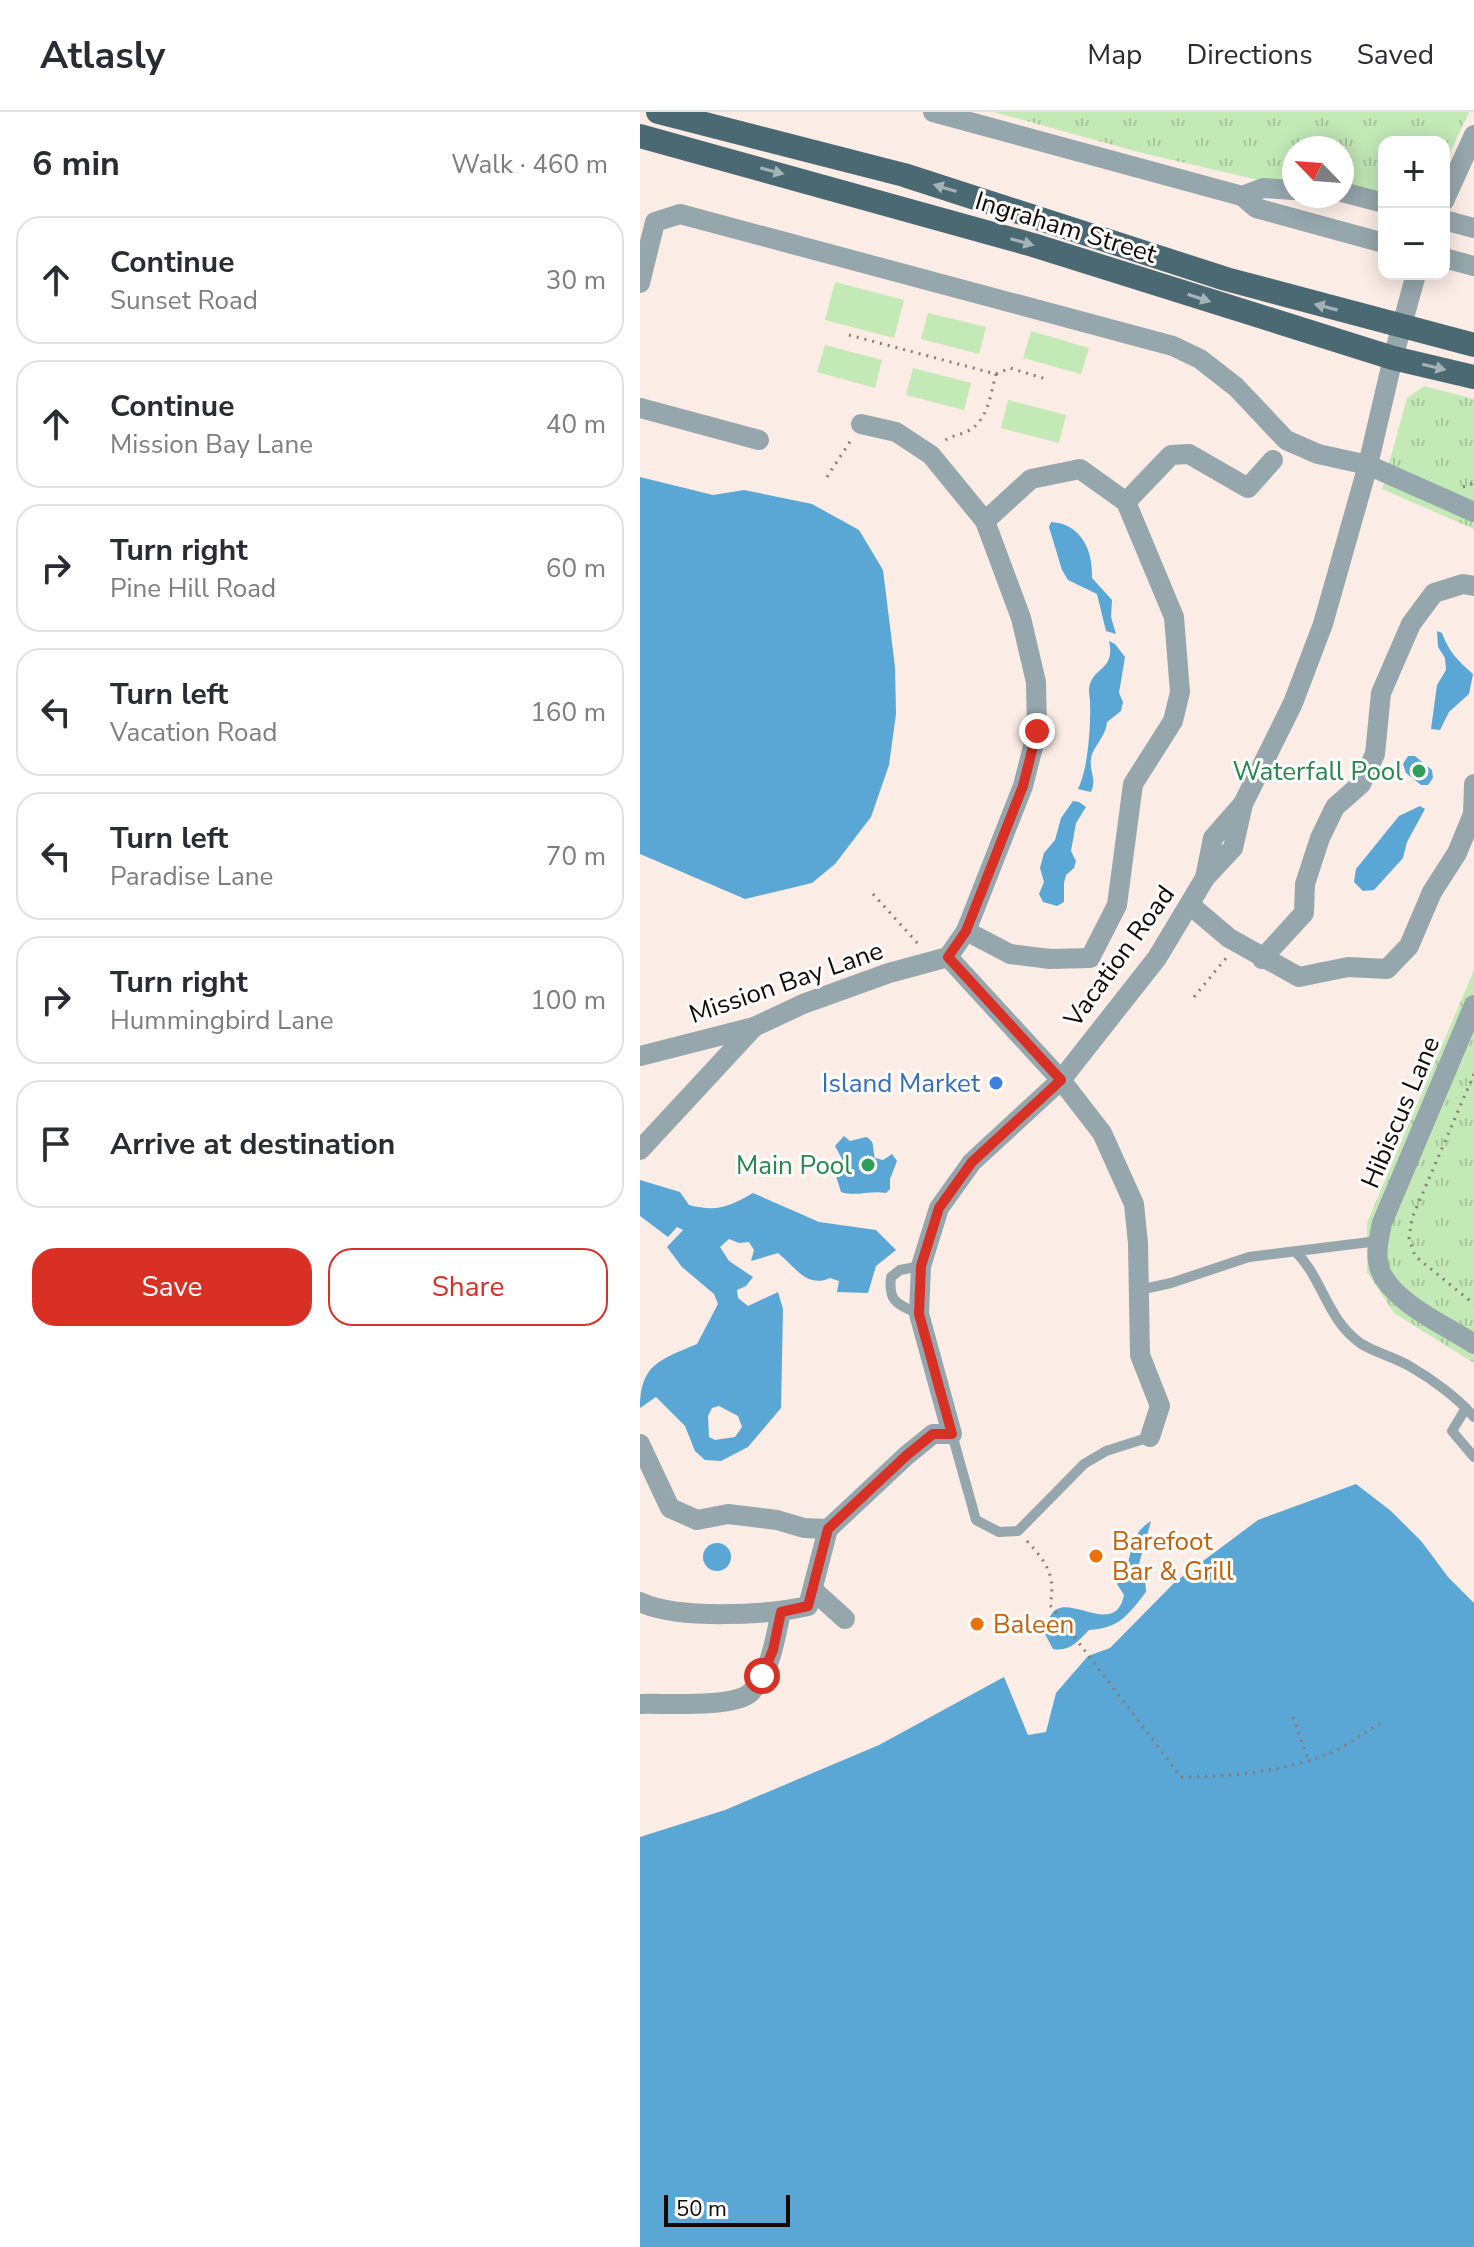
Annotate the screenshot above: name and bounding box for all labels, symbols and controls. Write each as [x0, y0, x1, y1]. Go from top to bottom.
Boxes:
text: Atlasly [40, 30, 165, 81]
text: Map [1087, 36, 1142, 74]
text: Directions [1186, 36, 1313, 74]
text: Saved [1357, 36, 1434, 74]
north arrow [1282, 136, 1354, 208]
map controls [1378, 136, 1450, 280]
button: + [1378, 136, 1450, 208]
text: 6 min [32, 141, 120, 187]
text: Walk · 460 m [451, 147, 608, 182]
one-way arrow [760, 166, 785, 178]
one-way arrow [932, 181, 956, 194]
street label: Ingraham Street [971, 183, 1162, 272]
button: − [1378, 208, 1450, 280]
one-way arrow [1011, 236, 1035, 249]
text: Continue [110, 242, 235, 283]
icon: ahead [34, 258, 78, 302]
text: 30 m [546, 263, 606, 298]
text: Sunset Road [110, 283, 258, 318]
one-way arrow [1187, 293, 1211, 305]
one-way arrow [1314, 300, 1339, 312]
one-way arrow [1421, 362, 1446, 374]
text: Continue [110, 386, 235, 427]
icon: ahead [34, 402, 78, 446]
text: 40 m [546, 407, 606, 442]
text: Mission Bay Lane [110, 427, 313, 462]
text: Turn right [110, 530, 248, 571]
icon: right [34, 546, 78, 590]
text: 60 m [546, 551, 606, 586]
text: Pine Hill Road [110, 571, 276, 606]
text: Turn left [110, 674, 228, 715]
icon: left [34, 690, 78, 734]
text: 160 m [530, 695, 606, 730]
route end [1019, 713, 1055, 749]
text: Vacation Road [110, 715, 277, 750]
place label: Waterfall Pool [1232, 754, 1403, 789]
marker: Waterfall Pool [1410, 762, 1428, 780]
text: Turn left [110, 818, 228, 859]
icon: left [34, 834, 78, 878]
text: 70 m [546, 839, 606, 874]
text: Paradise Lane [110, 859, 273, 894]
street label: Vacation Road [1055, 878, 1183, 1035]
street label: Mission Bay Lane [685, 933, 888, 1032]
text: Turn right [110, 962, 248, 1003]
icon: right [34, 978, 78, 1022]
text: 100 m [530, 983, 606, 1018]
text: Hummingbird Lane [110, 1003, 334, 1038]
street label: Hibiscus Lane [1353, 1031, 1448, 1194]
place label: Island Market [822, 1066, 981, 1101]
marker: Island Market [987, 1074, 1005, 1092]
icon: arrive [34, 1122, 78, 1166]
text: Arrive at destination [110, 1124, 395, 1165]
place label: Main Pool [736, 1148, 852, 1183]
marker: Main Pool [859, 1156, 877, 1174]
button: Save [32, 1248, 312, 1326]
button: Share [328, 1248, 608, 1326]
place label: Barefoot Bar & Grill [1112, 1524, 1234, 1589]
marker: Barefoot Bar & Grill [1087, 1547, 1105, 1565]
place label: Baleen [993, 1607, 1074, 1642]
marker: Baleen [968, 1615, 986, 1633]
route start [744, 1658, 780, 1694]
scale bar [664, 2191, 790, 2227]
text: 50 m [676, 2194, 727, 2224]

